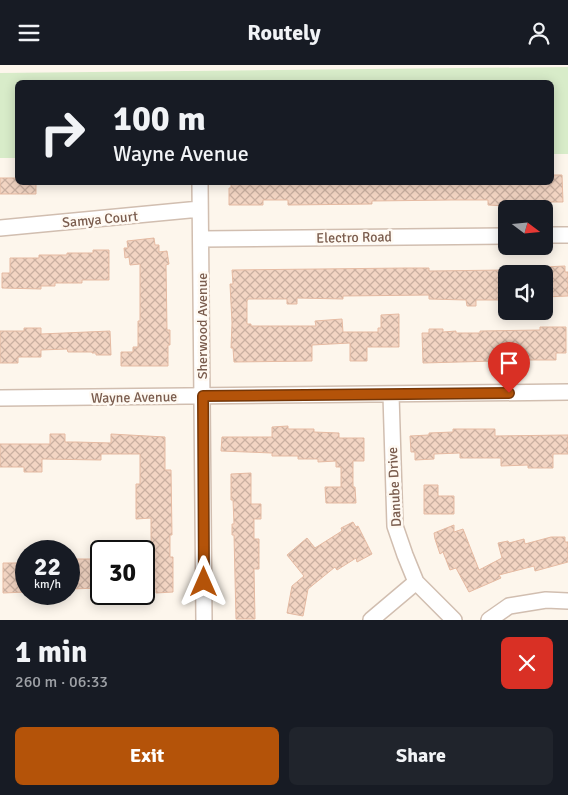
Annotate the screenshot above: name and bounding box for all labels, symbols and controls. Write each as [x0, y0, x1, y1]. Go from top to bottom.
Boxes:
icon: menu [15, 19, 43, 47]
text: Routely [247, 19, 321, 46]
icon: person [525, 19, 553, 47]
text: 100 m [113, 97, 206, 140]
icon: right [30, 100, 95, 165]
text: Wayne Avenue [113, 140, 249, 167]
north arrow [498, 200, 552, 255]
map controls [498, 200, 553, 320]
street label: Samya Court [61, 208, 139, 231]
street label: Electro Road [316, 228, 392, 247]
button: sound [498, 265, 553, 320]
street label: Sherwood Avenue [194, 273, 211, 379]
pin [488, 342, 530, 393]
icon: arrive [495, 349, 523, 377]
street label: Wayne Avenue [91, 388, 177, 407]
street label: Danube Drive [384, 447, 405, 527]
speed limit sign: 30 [90, 540, 155, 605]
text: 22 [34, 551, 61, 582]
position arrow [177, 555, 229, 607]
text: km/h [34, 577, 61, 592]
text: 1 min [15, 634, 87, 671]
button: close [501, 637, 553, 689]
text: 260 m · 06:33 [15, 672, 108, 692]
button: Exit [15, 727, 279, 785]
button: Share [289, 727, 553, 785]

